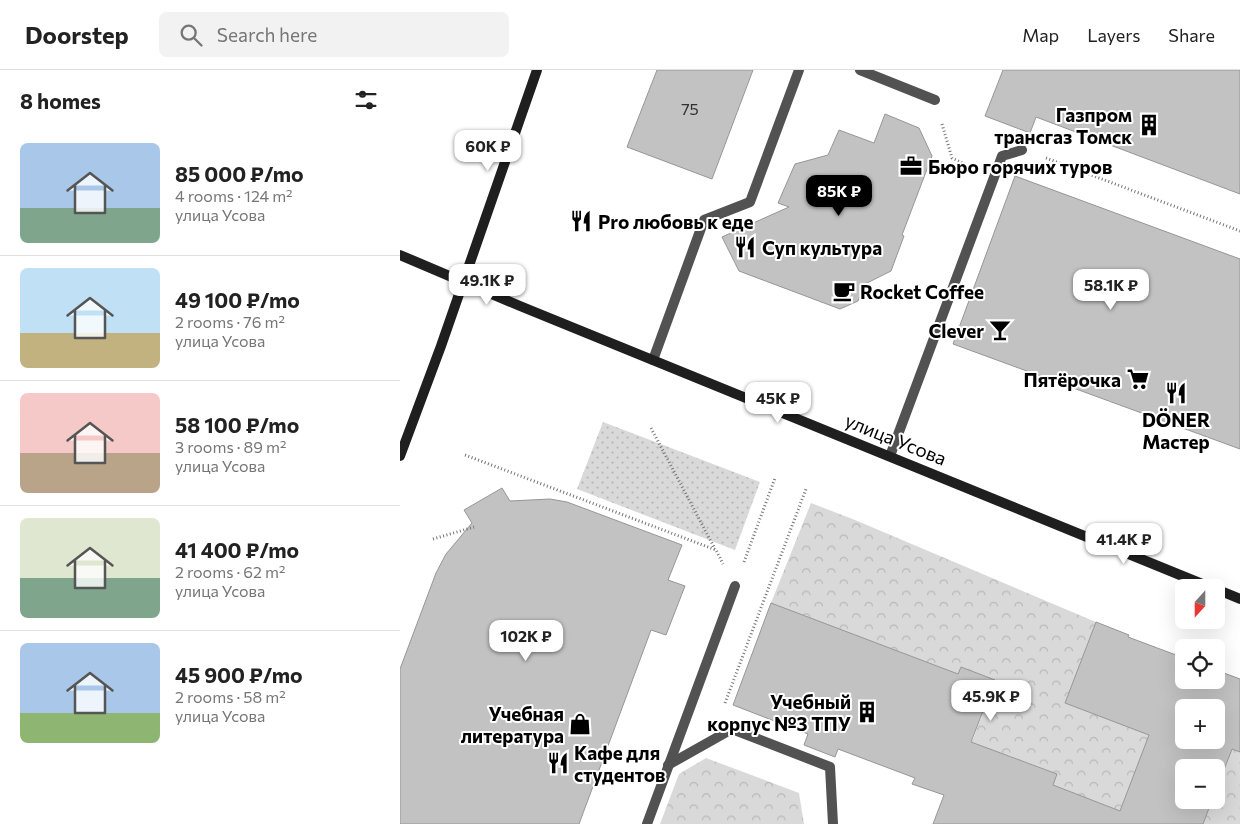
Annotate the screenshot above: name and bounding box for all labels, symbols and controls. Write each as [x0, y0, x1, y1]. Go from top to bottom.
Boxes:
search box [159, 12, 509, 57]
text: Doorstep [25, 20, 129, 49]
icon: search [177, 21, 205, 49]
text: Search here [217, 23, 317, 46]
text: Map [1022, 24, 1059, 46]
text: Layers [1087, 24, 1140, 46]
text: Share [1168, 24, 1215, 46]
icon: filters [352, 86, 380, 114]
text: 8 homes [20, 88, 101, 113]
house number: 75 [681, 99, 699, 118]
place label: Газпром трансгаз Томск [994, 103, 1132, 148]
building icon: Газпром трансгаз Томск [1136, 112, 1162, 138]
pin: 60K ₽ [453, 129, 523, 172]
text: 60K ₽ [465, 136, 511, 155]
office icon: Бюро горячих туров [898, 153, 924, 179]
place label: Бюро горячих туров [928, 155, 1112, 178]
text: 85 000 ₽/mo [175, 161, 304, 186]
icon: home [60, 163, 120, 223]
pin: 85K ₽ [804, 174, 874, 217]
text: 85K ₽ [817, 181, 861, 200]
text: 4 rooms · 124 m² [175, 186, 293, 205]
text: улица Усова [175, 205, 265, 224]
restaurant icon: Pro любовь к еде [568, 208, 594, 234]
place label: Pro любовь к еде [598, 210, 753, 233]
restaurant icon: Суп культура [732, 234, 758, 260]
place label: Суп культура [762, 236, 882, 259]
pin: 49.1K ₽ [441, 264, 533, 306]
pin: 58.1K ₽ [1065, 268, 1157, 311]
text: 49.1K ₽ [460, 270, 514, 289]
text: 58.1K ₽ [1084, 275, 1138, 294]
cafe icon: Rocket Coffee [831, 278, 857, 304]
place label: Rocket Coffee [860, 280, 984, 303]
text: 49 100 ₽/mo [175, 287, 300, 312]
icon: home [60, 288, 120, 348]
text: 2 rooms · 76 m² [175, 312, 285, 331]
bar icon: Clever [987, 317, 1013, 343]
place label: Clever [928, 319, 984, 342]
text: улица Усова [175, 331, 265, 350]
supermarket icon: Пятёрочка [1125, 366, 1151, 392]
place label: Пятёрочка [1023, 368, 1121, 391]
restaurant icon: DÖNER Мастер [1163, 380, 1189, 406]
pin: 45K ₽ [743, 382, 813, 424]
text: 45K ₽ [756, 388, 800, 407]
street label: улица Усова [842, 408, 950, 470]
place label: DÖNER Мастер [1142, 408, 1210, 453]
text: 58 100 ₽/mo [175, 412, 299, 437]
icon: home [60, 413, 120, 473]
text: 3 rooms · 89 m² [175, 437, 286, 456]
text: улица Усова [175, 456, 265, 475]
pin: 41.4K ₽ [1078, 522, 1170, 565]
text: 41.4K ₽ [1096, 529, 1152, 548]
text: 41 400 ₽/mo [175, 537, 299, 562]
icon: home [60, 538, 120, 598]
text: 2 rooms · 62 m² [175, 562, 285, 581]
north arrow [1175, 579, 1225, 629]
map controls [1175, 579, 1225, 809]
text: улица Усова [175, 581, 265, 600]
pin: 102K ₽ [485, 620, 567, 662]
text: 102K ₽ [500, 626, 552, 645]
button: locate [1175, 639, 1225, 689]
text: 45 900 ₽/mo [175, 662, 303, 687]
icon: home [60, 663, 120, 723]
pin: 45.9K ₽ [945, 680, 1037, 722]
text: 45.9K ₽ [962, 686, 1020, 705]
text: 2 rooms · 58 m² [175, 687, 286, 706]
place label: Учебный корпус №3 ТПУ [707, 690, 851, 735]
building icon: Учебный корпус №3 ТПУ [854, 699, 880, 725]
button: + [1175, 699, 1225, 749]
place label: Учебная литература [461, 702, 564, 747]
text: улица Усова [175, 706, 265, 725]
shop icon: Учебная литература [567, 711, 593, 737]
place label: Кафе для студентов [574, 741, 665, 786]
restaurant icon: Кафе для студентов [545, 750, 571, 776]
button: − [1175, 759, 1225, 809]

